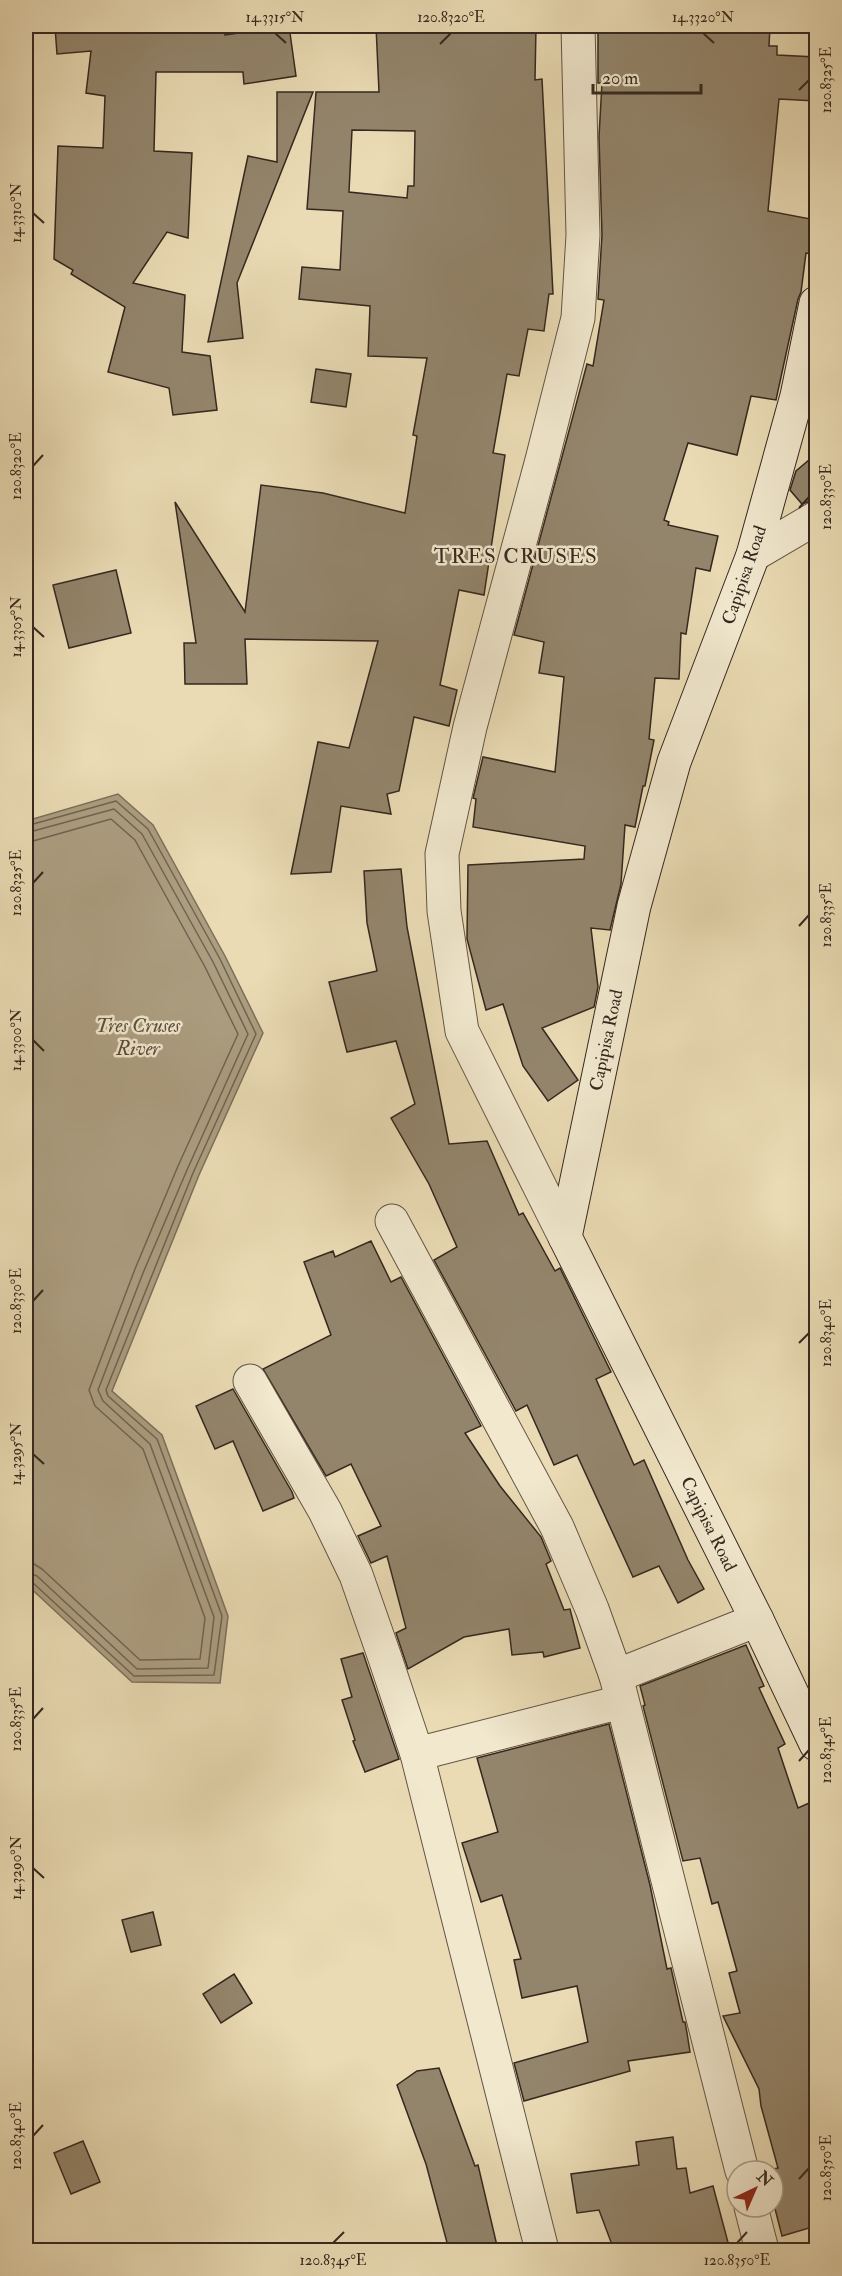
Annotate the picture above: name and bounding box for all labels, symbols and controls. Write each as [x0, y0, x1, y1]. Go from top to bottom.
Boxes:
text: 14.3315°N [246, 8, 305, 27]
text: 120.8320°E [417, 8, 485, 27]
text: 14.3320°N [672, 8, 735, 27]
text: 120.8325°E [817, 47, 836, 113]
scale bar [593, 57, 701, 95]
text: 20 m [602, 67, 638, 90]
text: 14.3310°N [7, 183, 26, 243]
text: 120.8320°E [7, 432, 26, 500]
text: 120.8330°E [817, 464, 836, 530]
street label: Capipisa Road [717, 523, 772, 628]
district label: TRES CRUSES [434, 543, 598, 570]
text: 14.3305°N [7, 596, 26, 658]
text: 120.8325°E [7, 850, 26, 916]
text: 120.8335°E [817, 882, 836, 947]
street label: Capipisa Road [585, 987, 628, 1093]
text: 14.3300°N [7, 1008, 26, 1071]
water label: Tres Cruses River [96, 1013, 181, 1061]
text: 120.8330°E [7, 1268, 26, 1334]
text: 120.8340°E [817, 1299, 836, 1367]
text: 14.3295°N [7, 1422, 26, 1486]
street label: Capipisa Road [675, 1473, 742, 1576]
text: 120.8335°E [7, 1686, 26, 1751]
text: 120.8345°E [817, 1716, 836, 1784]
text: 14.3290°N [7, 1835, 26, 1900]
text: 120.8340°E [7, 2102, 26, 2170]
text: 120.8350°E [817, 2135, 836, 2201]
north arrow [725, 2159, 785, 2219]
text: N [752, 2166, 777, 2192]
text: 120.8345°E [299, 2251, 367, 2270]
text: 120.8350°E [704, 2251, 770, 2270]

